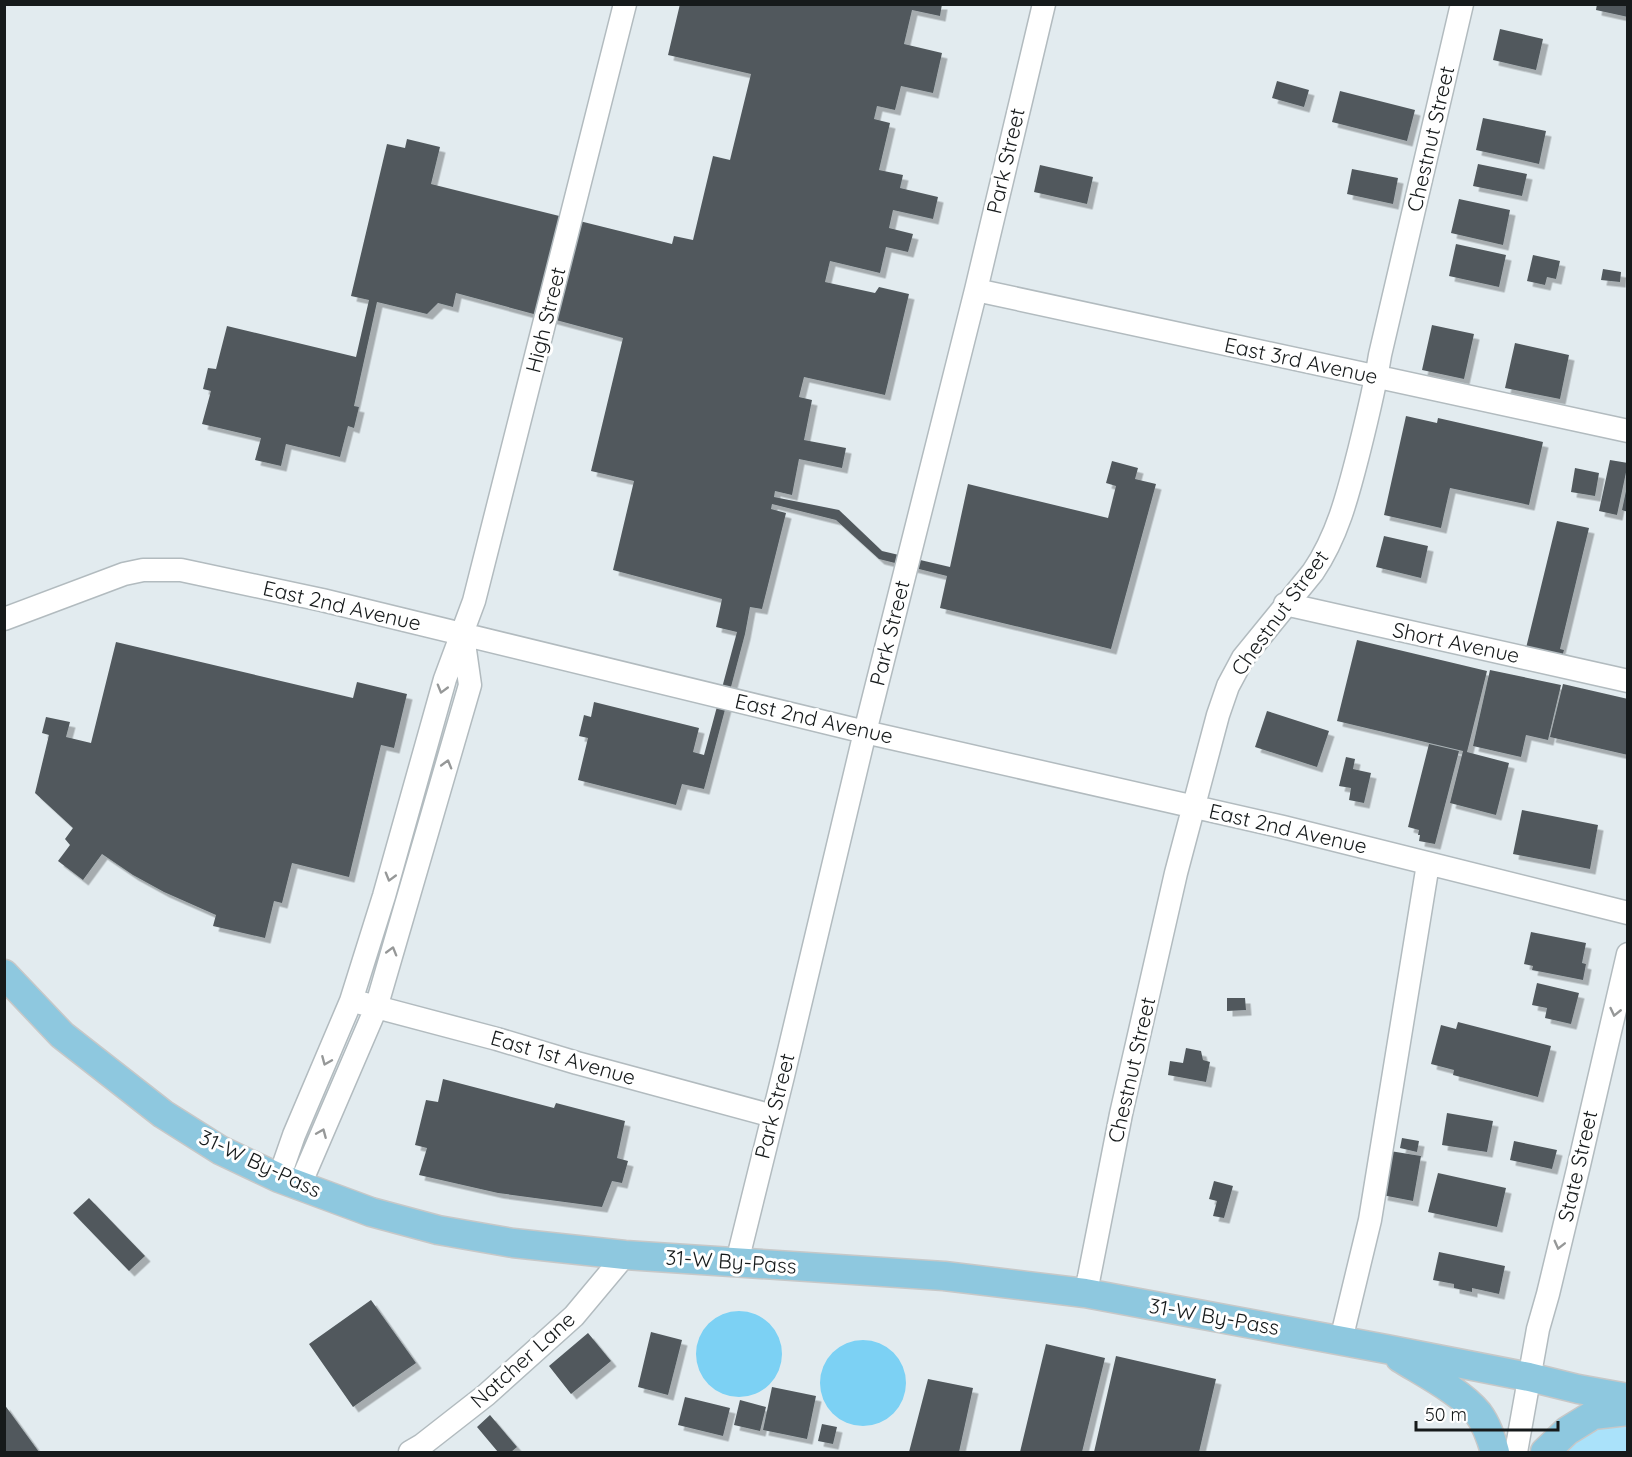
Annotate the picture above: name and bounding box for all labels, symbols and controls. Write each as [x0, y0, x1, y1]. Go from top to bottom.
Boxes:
street label: Chestnut Street [1401, 63, 1459, 214]
street label: Park Street [980, 105, 1030, 216]
street label: High Street [519, 264, 571, 375]
street label: East 3rd Avenue [1222, 331, 1380, 389]
street label: Chestnut Street [1225, 545, 1333, 680]
street label: East 2nd Avenue [261, 574, 424, 636]
street label: Park Street [863, 577, 915, 688]
street label: Short Avenue [1390, 616, 1522, 668]
one-way arrow [437, 683, 449, 694]
street label: East 2nd Avenue [733, 687, 896, 749]
one-way arrow [440, 759, 452, 770]
street label: East 2nd Avenue [1207, 797, 1370, 859]
one-way arrow [384, 872, 397, 882]
one-way arrow [385, 946, 397, 957]
street label: Chestnut Street [1102, 994, 1160, 1145]
one-way arrow [1609, 1006, 1622, 1016]
street label: East 1st Avenue [488, 1024, 639, 1090]
street label: Park Street [748, 1050, 800, 1161]
one-way arrow [321, 1054, 333, 1065]
street label: State Street [1552, 1107, 1602, 1224]
street label: 31-W By-Pass [195, 1124, 326, 1203]
one-way arrow [315, 1128, 327, 1139]
one-way arrow [1554, 1240, 1567, 1250]
street label: 31-W By-Pass [665, 1243, 798, 1279]
street label: 31-W By-Pass [1147, 1292, 1281, 1340]
street label: Natcher Lane [465, 1306, 580, 1413]
scale bar [1416, 1394, 1558, 1432]
text: 50 m [1425, 1403, 1467, 1426]

